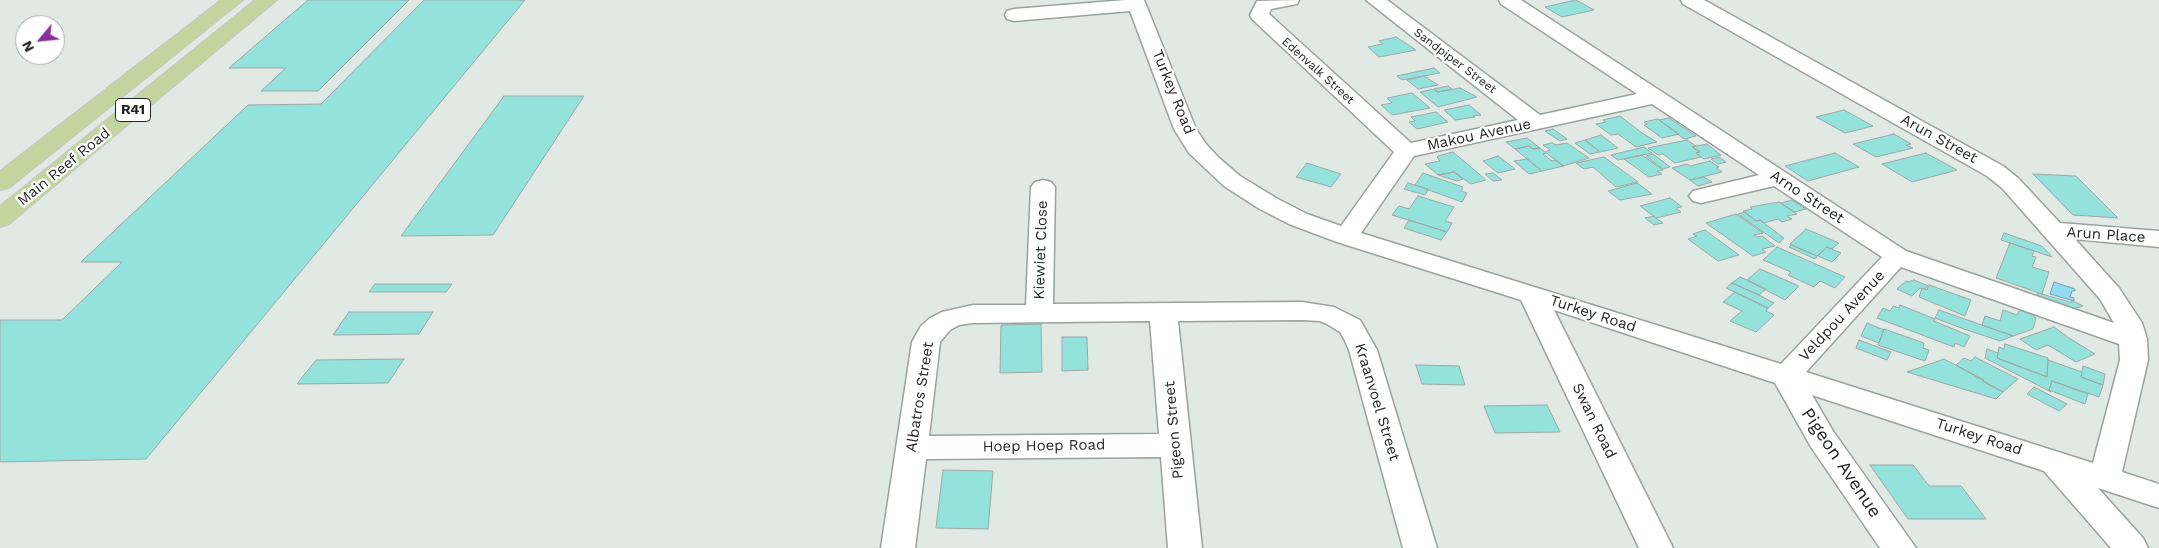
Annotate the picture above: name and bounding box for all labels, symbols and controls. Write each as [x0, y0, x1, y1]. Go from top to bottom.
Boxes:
north arrow [15, 15, 65, 65]
street label: Sandpiper Street [1411, 25, 1499, 97]
street label: Edenvalk Street [1279, 35, 1357, 107]
text: N [18, 38, 37, 55]
street label: Turkey Road [1148, 47, 1198, 137]
road number: R41 [116, 98, 150, 122]
street label: Arun Street [1898, 111, 1980, 167]
street label: Makou Avenue [1425, 115, 1533, 155]
street label: Main Reef Road [14, 124, 114, 210]
street label: Arno Street [1767, 166, 1847, 228]
street label: Kiewiet Close [1030, 200, 1052, 300]
street label: Arun Place [2066, 223, 2146, 247]
street label: Veldpou Avenue [1795, 267, 1889, 365]
street label: Turkey Road [1548, 292, 1638, 336]
street label: Albatros Street [902, 341, 938, 453]
street label: Kraanvoel Street [1351, 341, 1403, 463]
street label: Pigeon Street [1161, 380, 1187, 480]
street label: Swan Road [1568, 380, 1620, 462]
street label: Pigeon Avenue [1796, 404, 1886, 522]
street label: Turkey Road [1934, 415, 2024, 459]
street label: Hoep Hoep Road [982, 436, 1106, 456]

